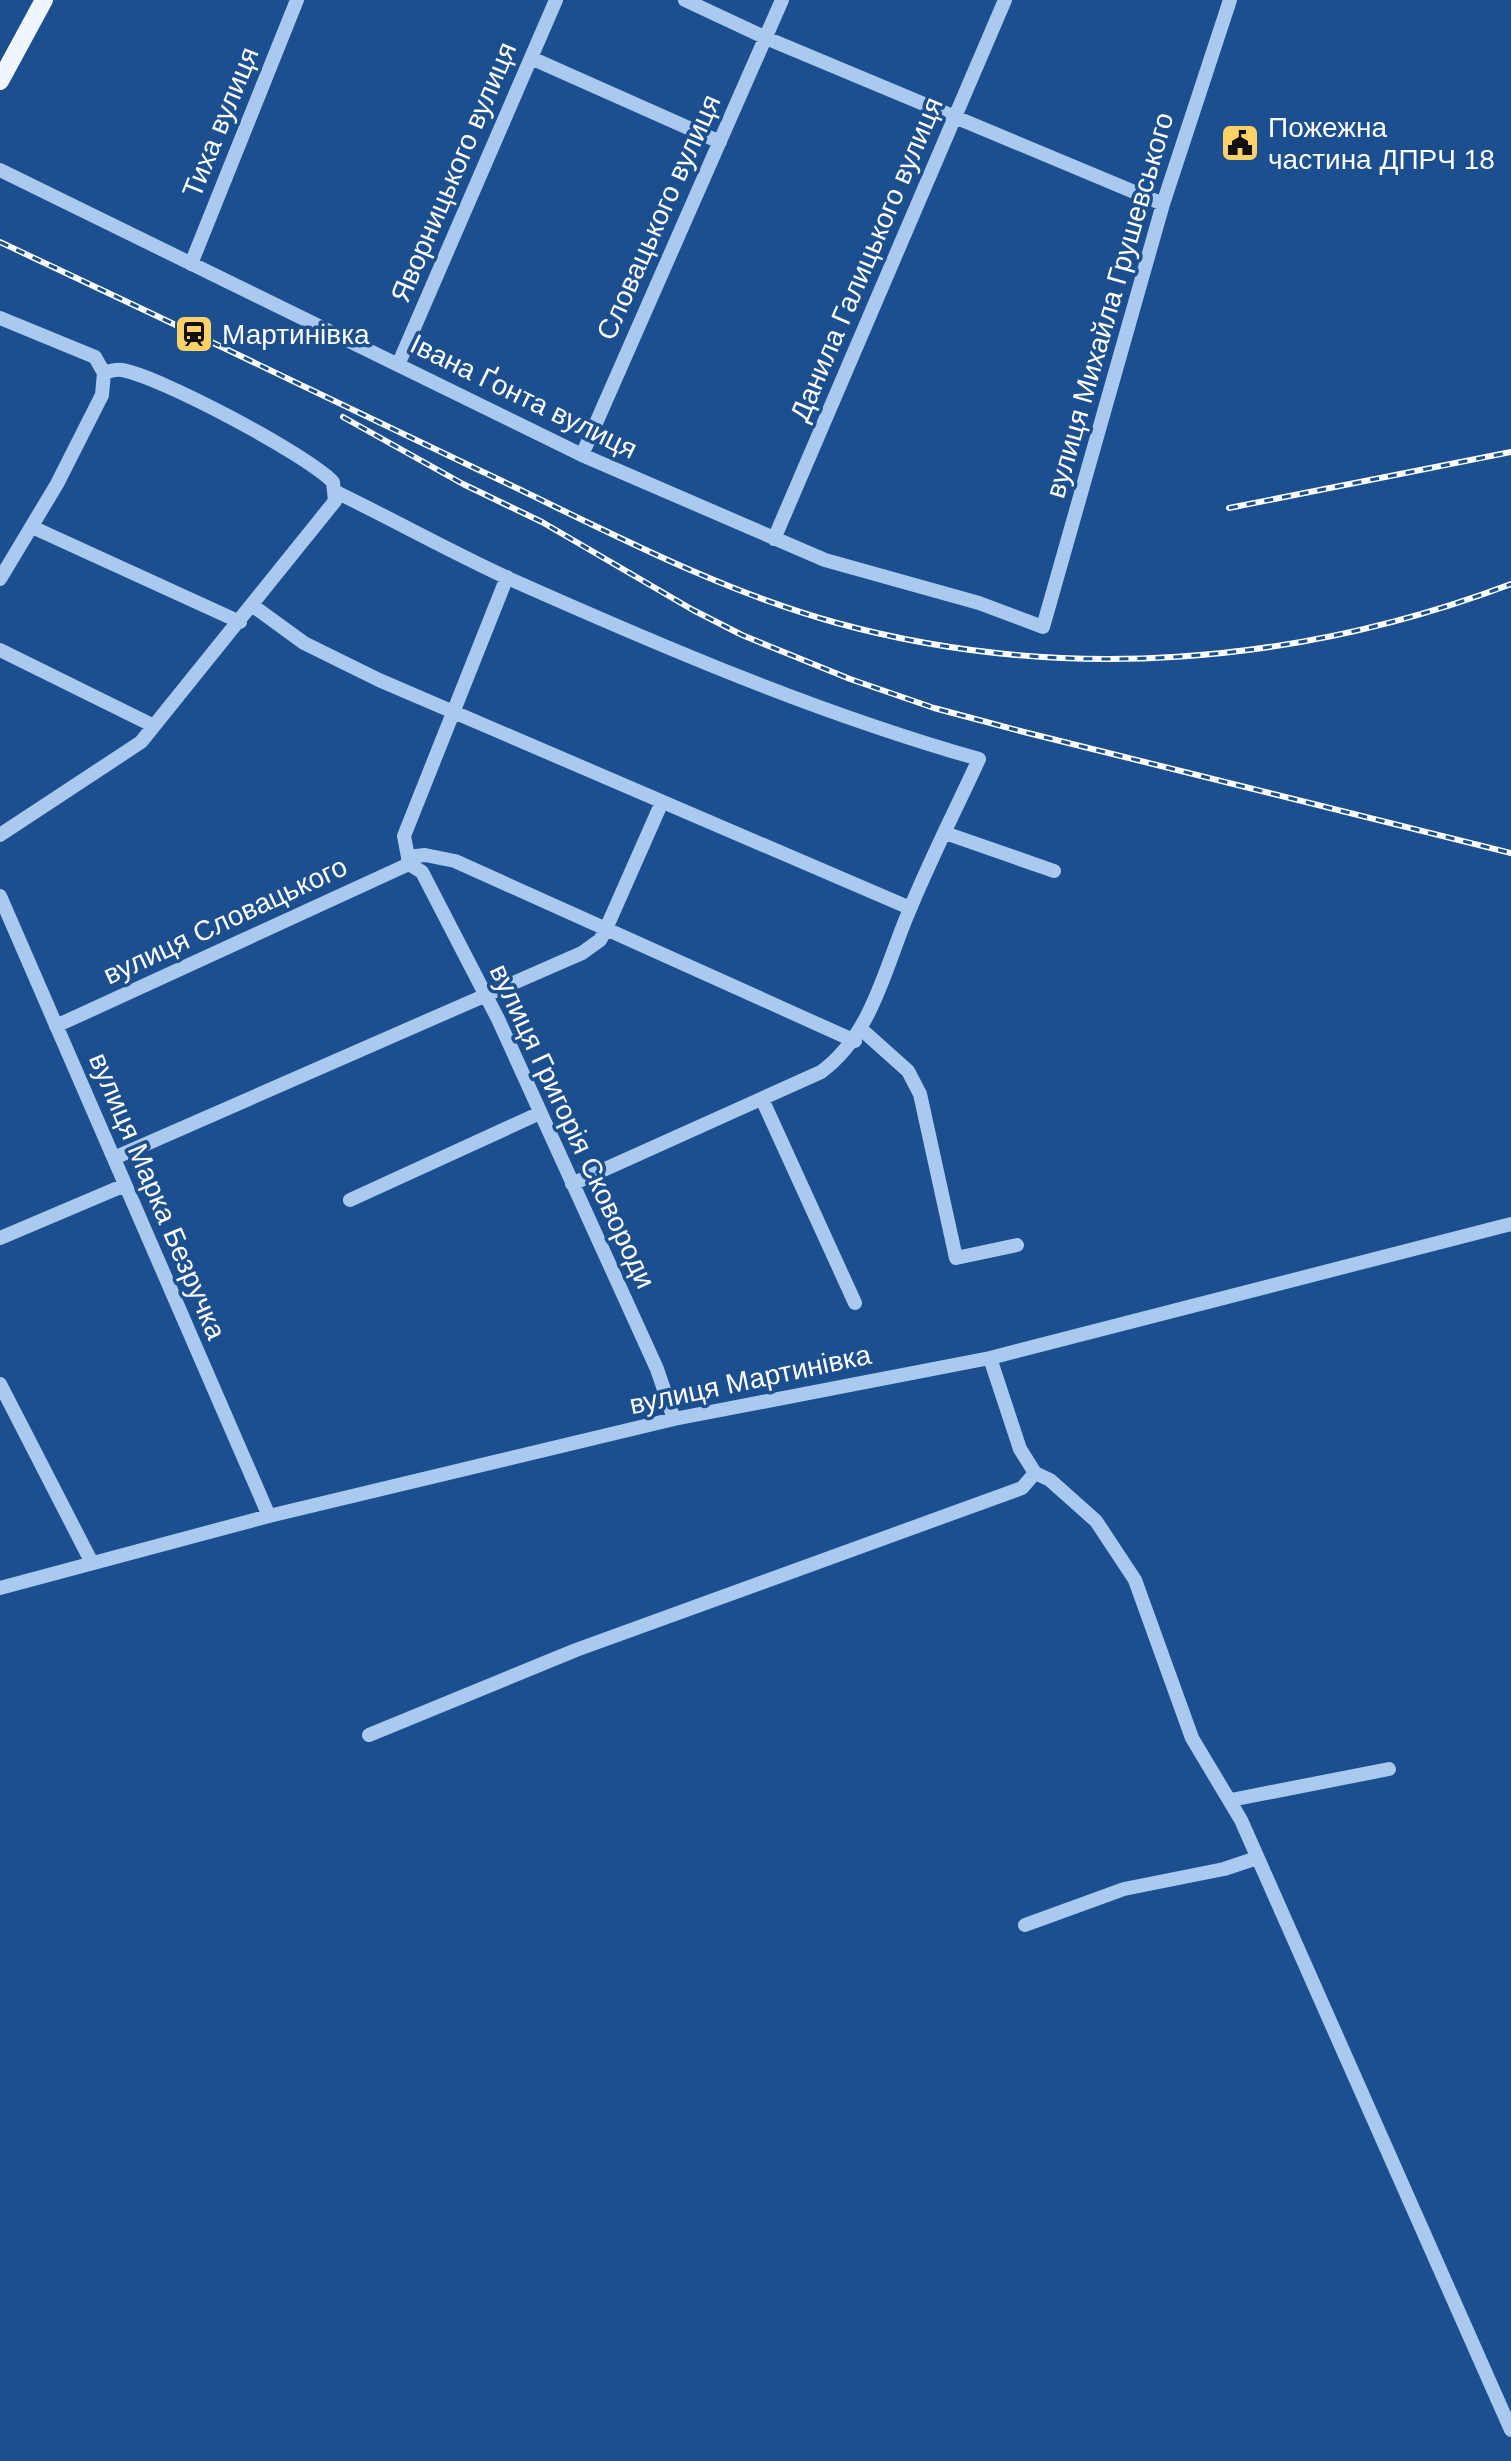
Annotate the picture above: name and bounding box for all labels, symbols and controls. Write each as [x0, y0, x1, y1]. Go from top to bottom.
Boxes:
street label: Яворницького вулиця [385, 37, 522, 307]
street label: Тиха вулиця [176, 42, 265, 202]
street label: Словацького вулиця [590, 90, 727, 345]
street label: Данила Галицького вулиця [784, 93, 949, 426]
street label: вулиця Михайла Грушевського [1040, 109, 1179, 501]
place label: Пожежна частина ДПРЧ 18 [1268, 112, 1495, 175]
public building icon: Пожежна частина ДПРЧ 18 [1219, 122, 1261, 164]
station icon: Мартинівка [173, 313, 215, 355]
place label: Мартинівка [222, 319, 370, 350]
street label: Івана Ґонта вулиця [405, 328, 642, 465]
street label: вулиця Словацького [99, 850, 352, 991]
street label: вулиця Григорія Сковороди [484, 959, 661, 1293]
street label: вулиця Марка Безручка [83, 1048, 232, 1344]
street label: вулиця Мартинівка [626, 1339, 874, 1420]

